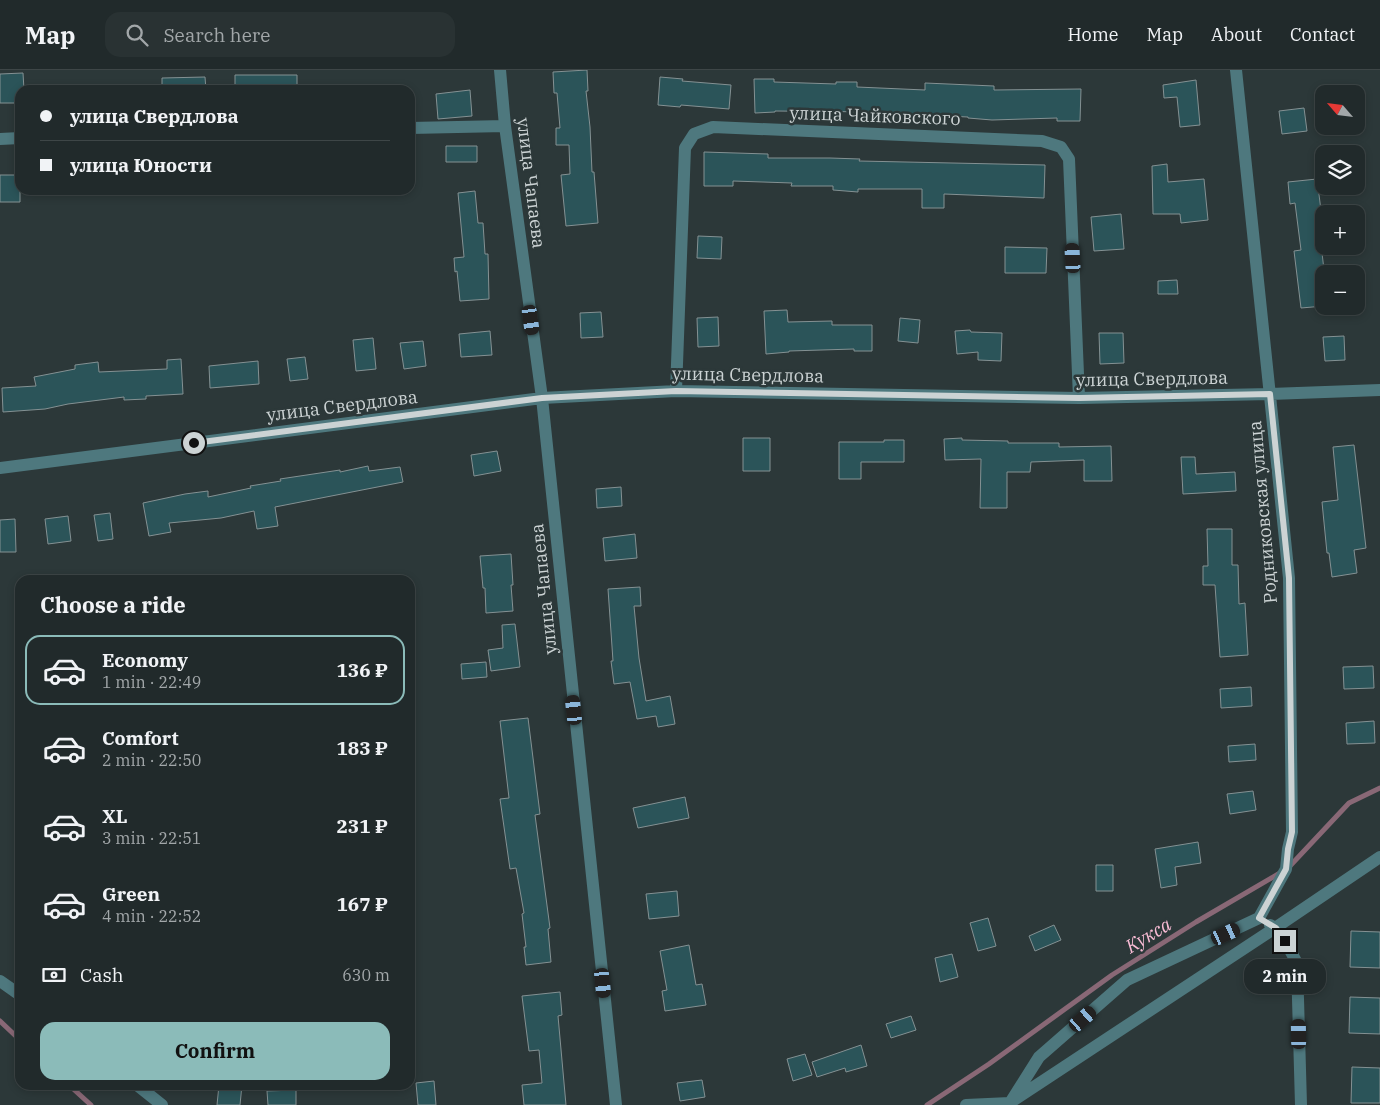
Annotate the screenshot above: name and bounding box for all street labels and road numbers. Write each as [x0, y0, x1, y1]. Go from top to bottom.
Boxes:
street label: улица Чайковского [789, 101, 961, 130]
street label: улица Чапаева [512, 116, 551, 250]
street label: улица Свердлова [672, 362, 824, 387]
street label: улица Свердлова [1076, 366, 1228, 391]
street label: улица Свердлова [265, 385, 419, 426]
street label: Родниковская улица [1243, 419, 1282, 604]
street label: улица Чапаева [525, 522, 562, 656]

